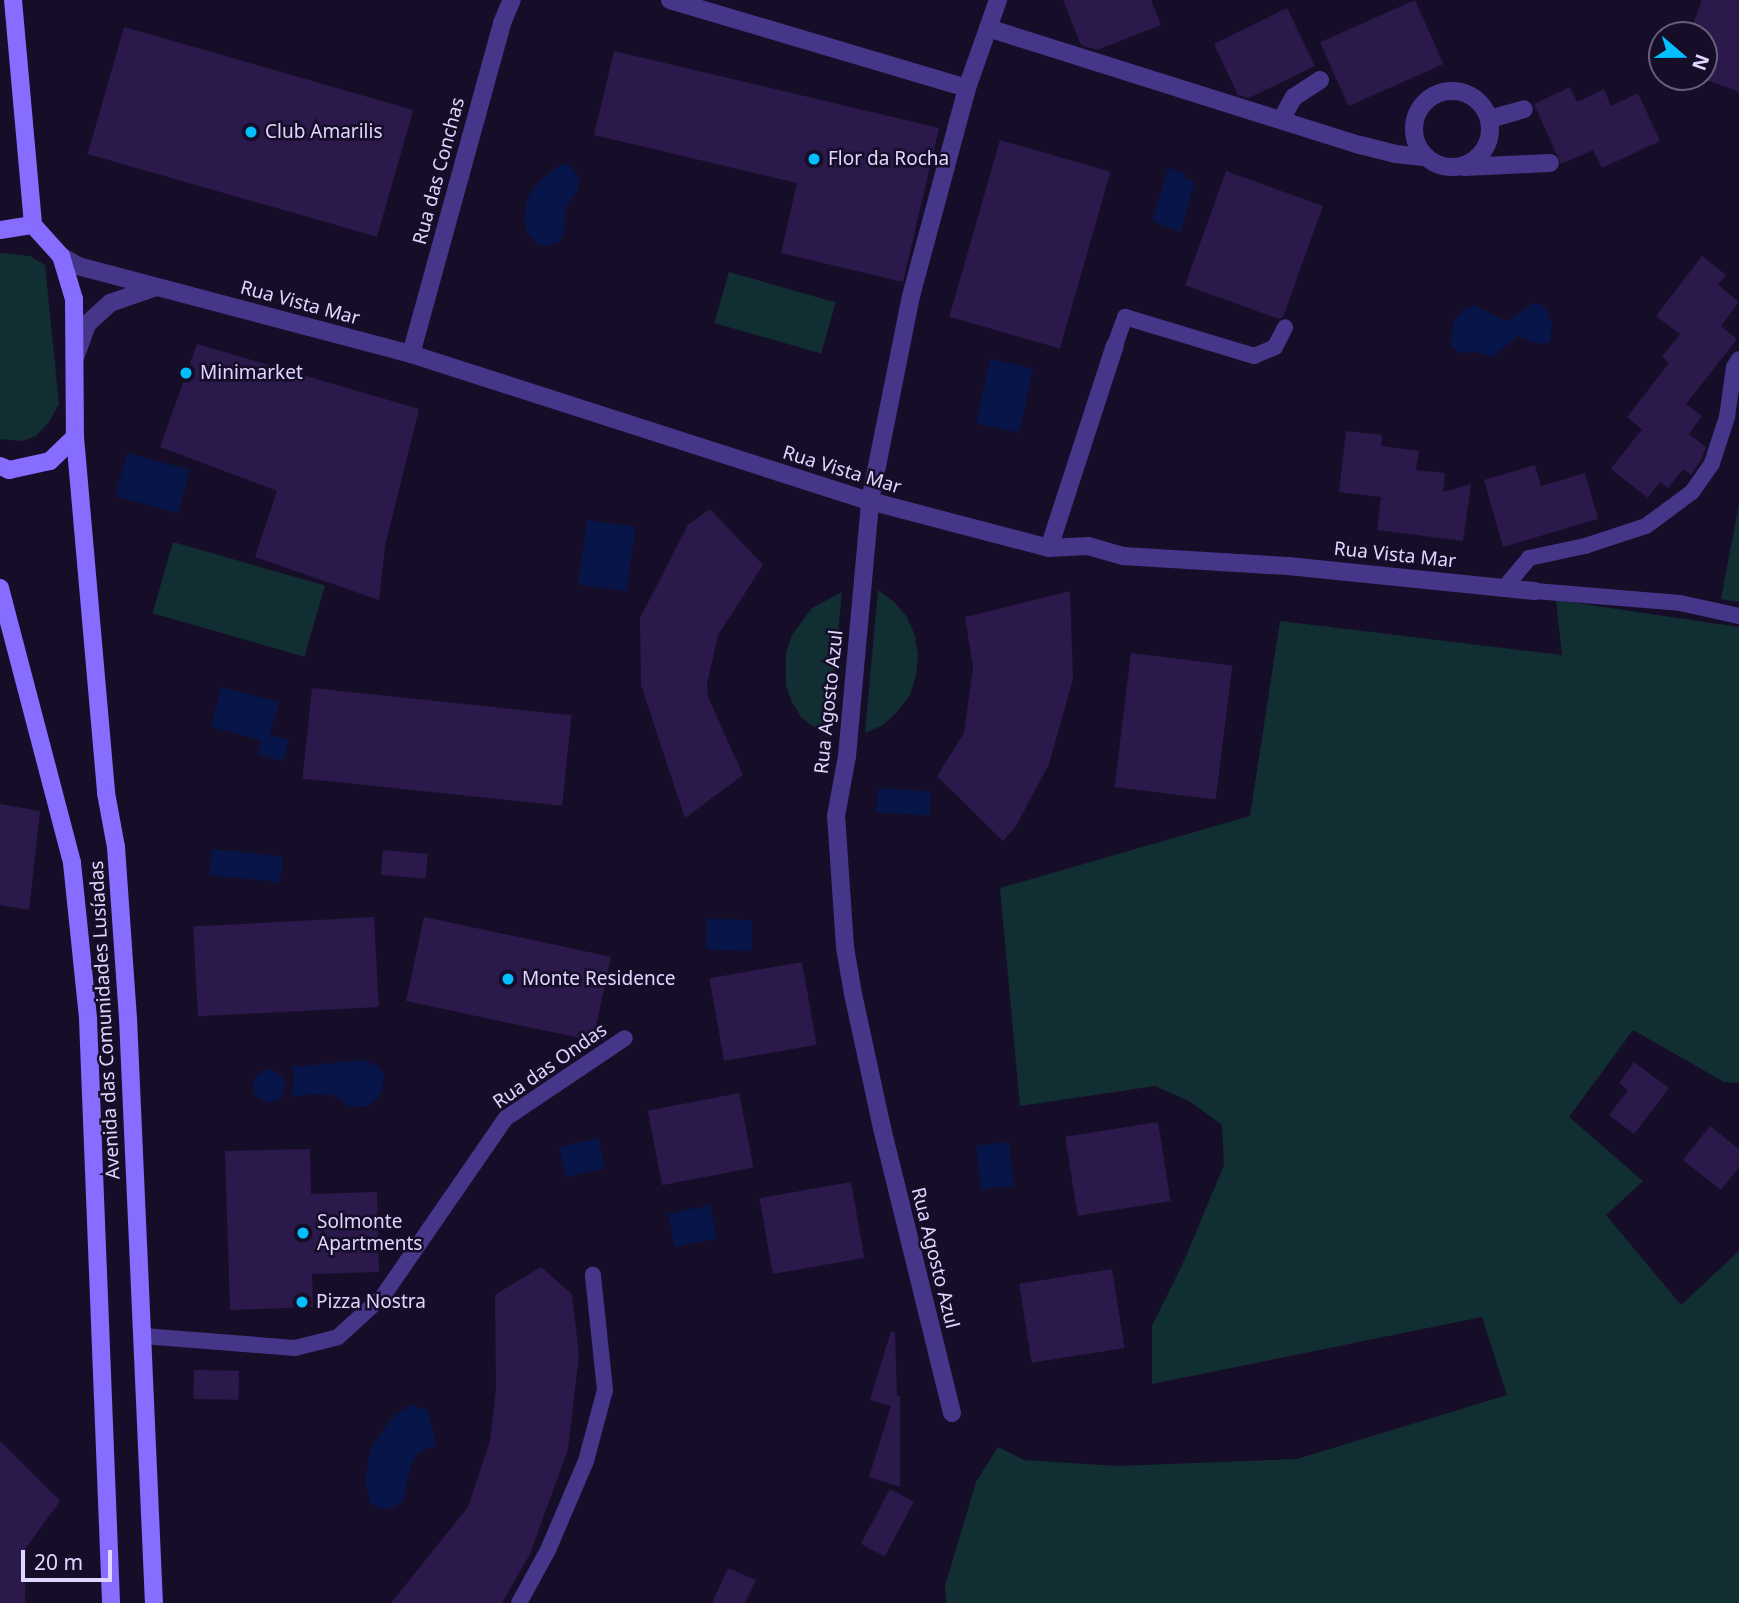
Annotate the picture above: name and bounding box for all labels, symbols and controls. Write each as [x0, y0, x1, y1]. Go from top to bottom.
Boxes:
north arrow [1648, 21, 1718, 91]
text: N [1686, 51, 1716, 74]
street label: Rua das Conchas [408, 95, 470, 247]
place label: Club Amarilis [265, 121, 382, 143]
marker: Club Amarilis [243, 124, 259, 140]
place label: Flor da Rocha [828, 148, 949, 170]
marker: Flor da Rocha [806, 151, 822, 167]
street label: Rua Vista Mar [238, 276, 362, 330]
place label: Minimarket [200, 362, 303, 384]
marker: Minimarket [178, 365, 194, 381]
street label: Rua Vista Mar [780, 441, 904, 499]
street label: Rua Vista Mar [1333, 537, 1457, 573]
street label: Rua Agosto Azul [810, 629, 848, 775]
street label: Avenida das Comunidades Lusíadas [85, 860, 125, 1180]
place label: Monte Residence [522, 968, 676, 990]
marker: Monte Residence [500, 971, 516, 987]
street label: Rua das Ondas [489, 1018, 611, 1114]
street label: Rua Agosto Azul [906, 1185, 964, 1331]
place label: Solmonte Apartments [317, 1211, 422, 1255]
marker: Solmonte Apartments [295, 1225, 311, 1241]
place label: Pizza Nostra [316, 1291, 426, 1313]
marker: Pizza Nostra [294, 1294, 310, 1310]
scale bar [24, 1536, 116, 1580]
text: 20 m [34, 1548, 83, 1576]

